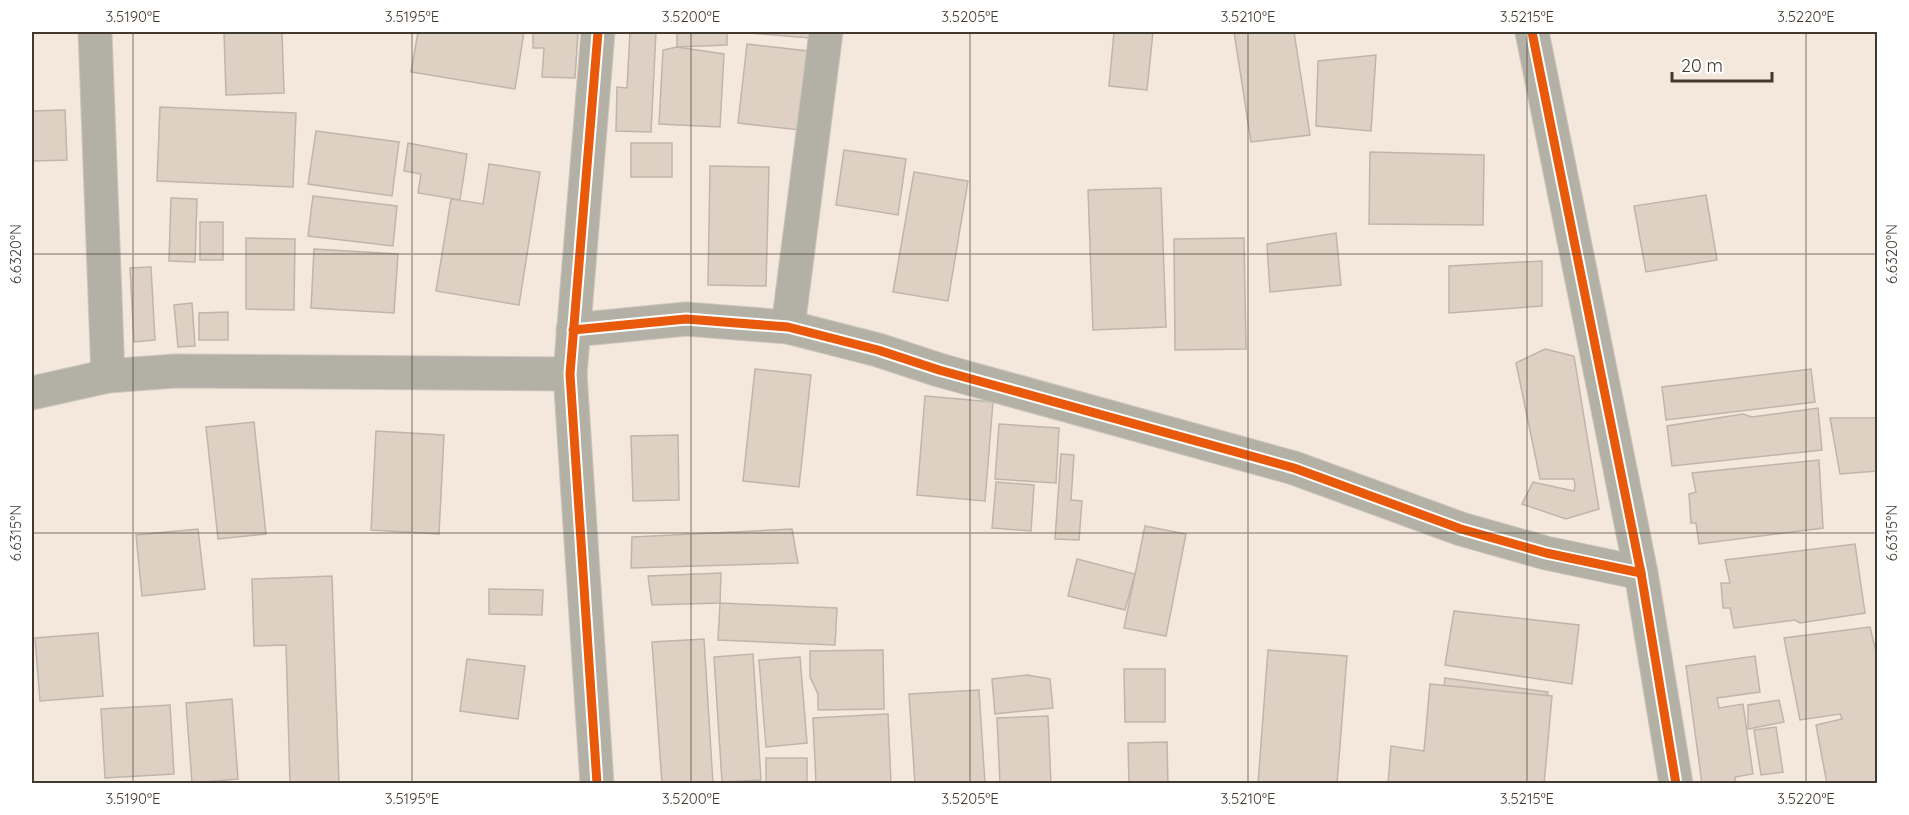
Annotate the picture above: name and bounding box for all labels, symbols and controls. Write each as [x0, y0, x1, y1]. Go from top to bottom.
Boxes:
text: 3.5190°E [105, 7, 161, 26]
text: 3.5195°E [385, 7, 439, 26]
text: 3.5200°E [662, 7, 720, 26]
text: 3.5205°E [941, 7, 999, 26]
text: 3.5210°E [1220, 7, 1276, 26]
text: 3.5215°E [1500, 7, 1554, 26]
text: 3.5220°E [1777, 7, 1835, 26]
scale bar [1672, 45, 1772, 83]
text: 20 m [1681, 54, 1723, 77]
text: 6.6320°N [6, 224, 25, 284]
text: 6.6320°N [1882, 224, 1901, 284]
text: 6.6315°N [6, 505, 25, 561]
text: 6.6315°N [1882, 505, 1901, 561]
text: 3.5190°E [105, 789, 161, 808]
text: 3.5195°E [385, 789, 439, 808]
text: 3.5200°E [662, 789, 720, 808]
text: 3.5205°E [941, 789, 999, 808]
text: 3.5210°E [1220, 789, 1276, 808]
text: 3.5215°E [1500, 789, 1554, 808]
text: 3.5220°E [1777, 789, 1835, 808]

